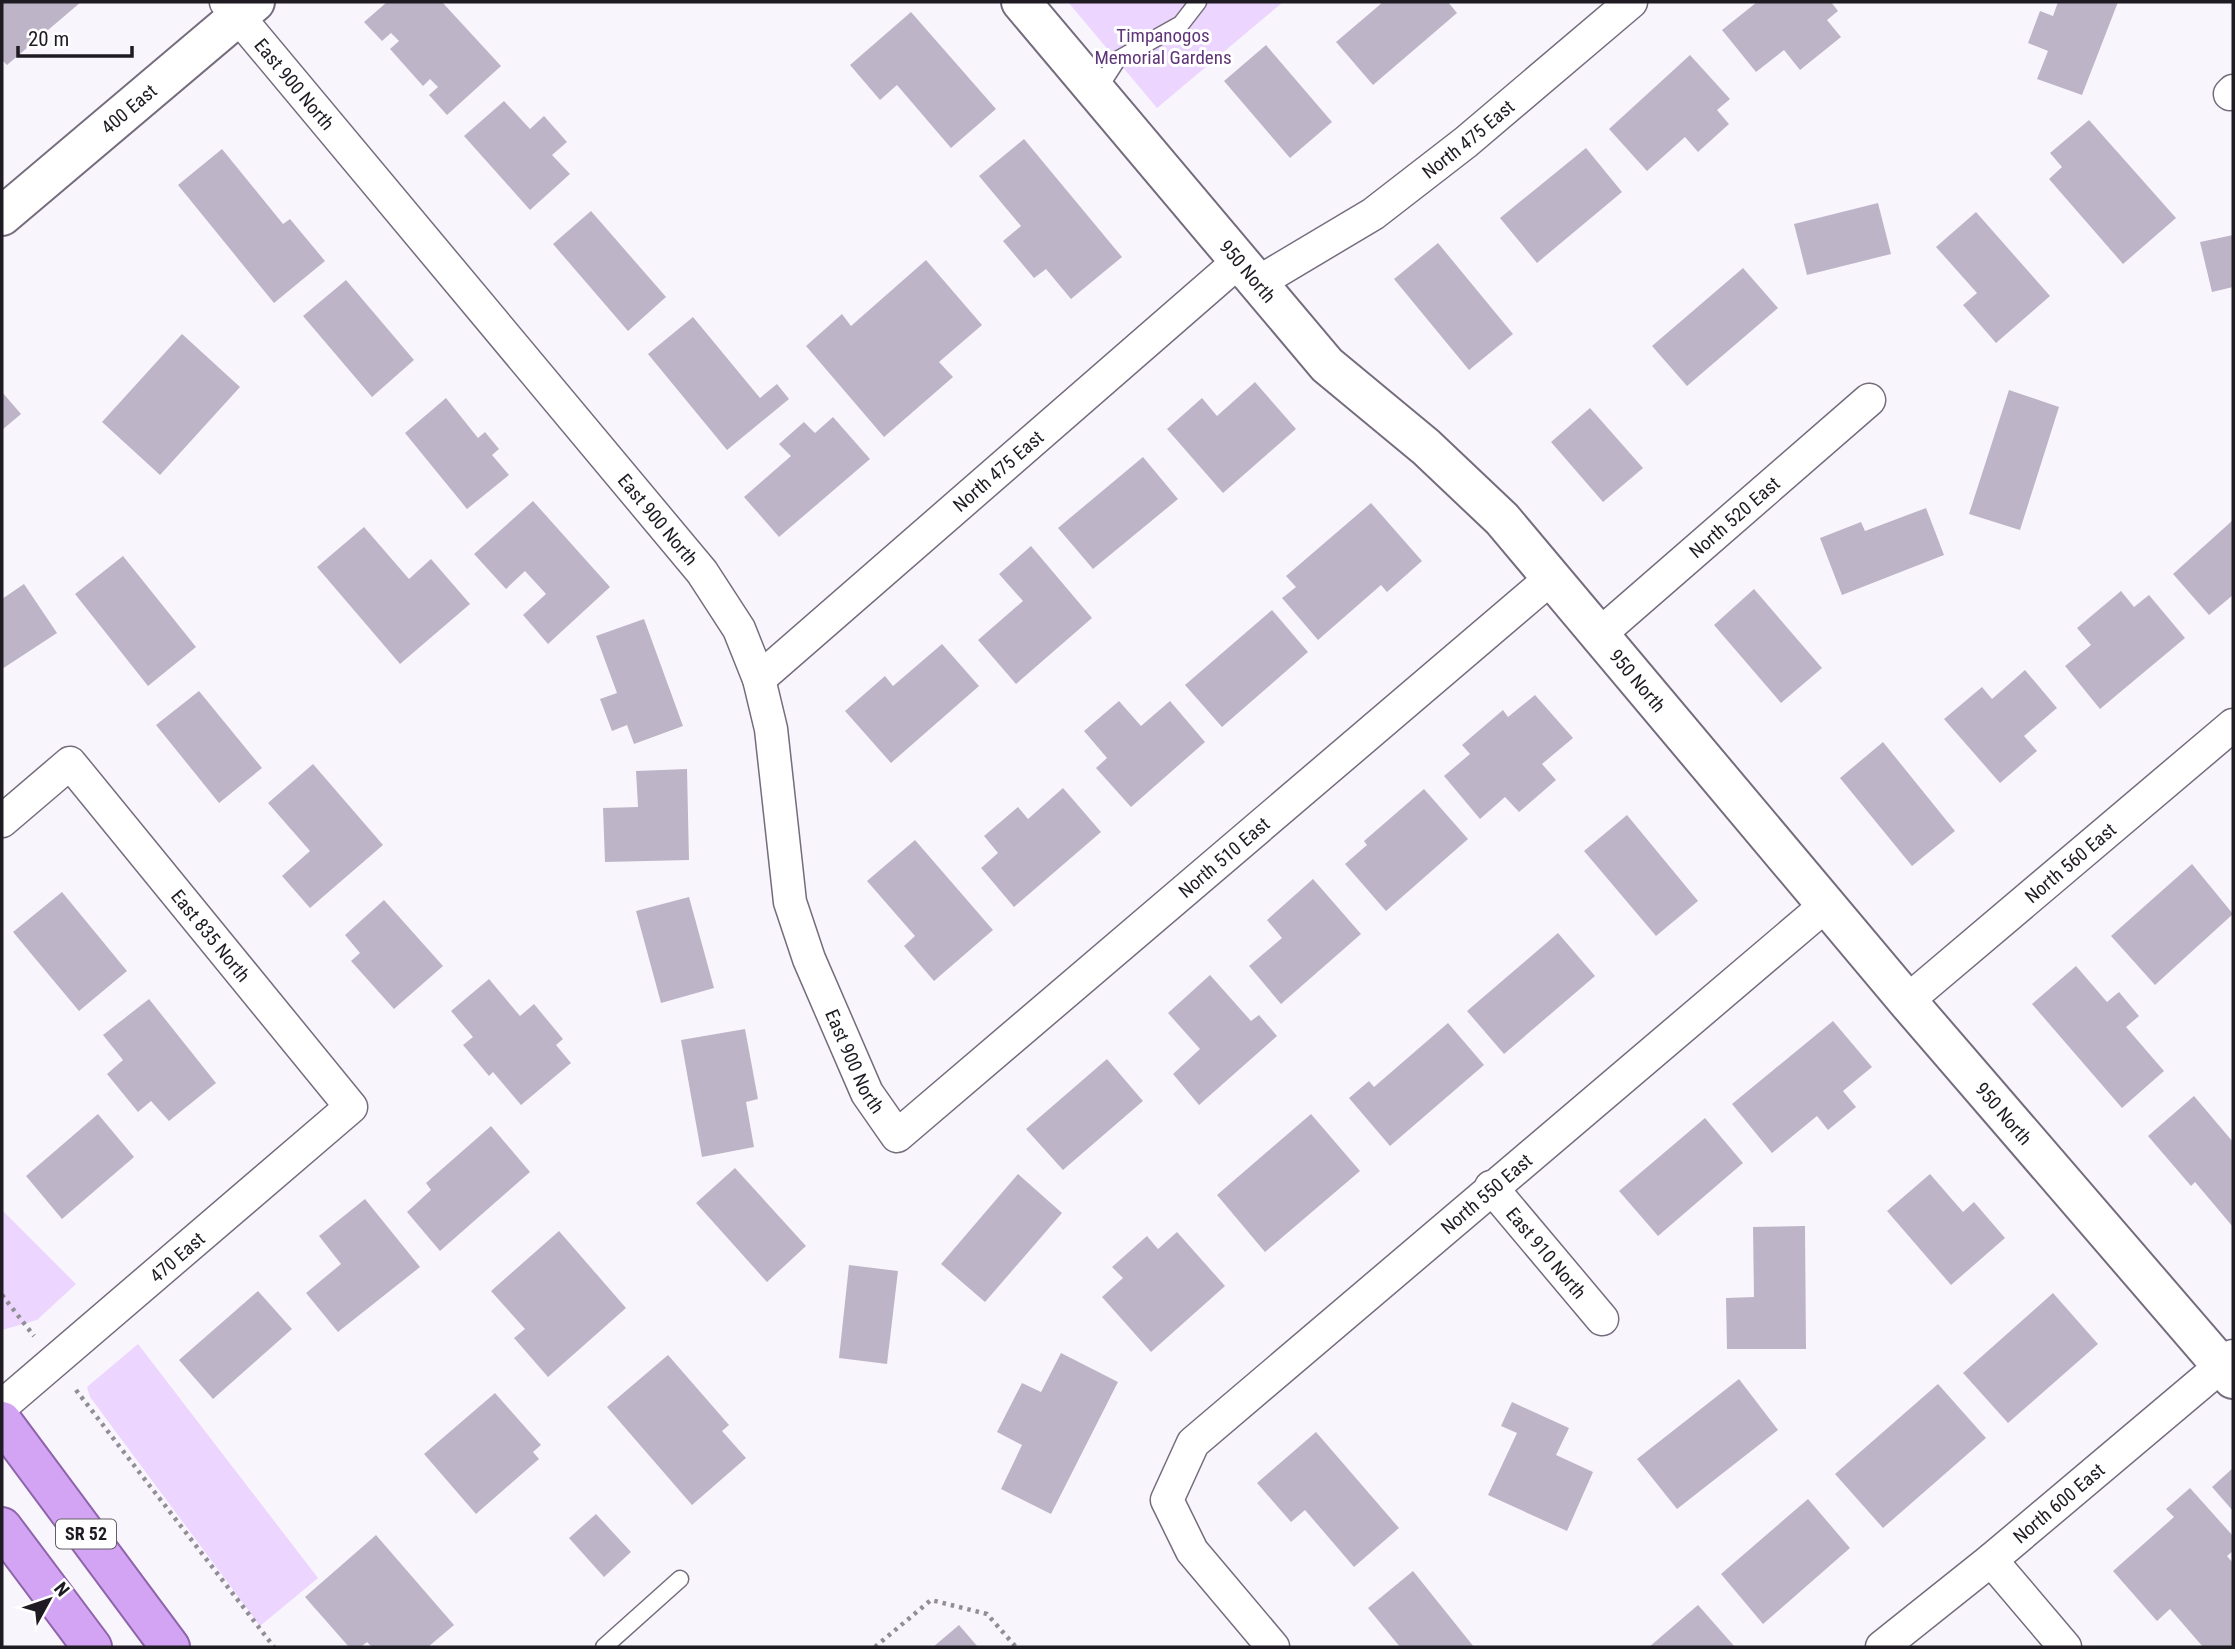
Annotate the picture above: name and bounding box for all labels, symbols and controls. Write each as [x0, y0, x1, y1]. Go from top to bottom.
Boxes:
scale bar [18, 14, 131, 58]
park label: Timpanogos Memorial Gardens [1094, 24, 1232, 69]
text: 20 m [28, 27, 69, 51]
street label: East 900 North [249, 34, 339, 135]
street label: 400 East [97, 79, 161, 139]
street label: North 475 East [1418, 95, 1519, 184]
street label: 950 North [1215, 235, 1280, 308]
street label: North 475 East [949, 426, 1048, 517]
street label: East 900 North [613, 469, 702, 570]
street label: North 520 East [1685, 472, 1784, 563]
street label: 950 North [1604, 645, 1670, 717]
street label: North 510 East [1174, 812, 1274, 903]
street label: North 560 East [2020, 818, 2121, 908]
street label: East 835 North [166, 885, 255, 986]
street label: East 900 North [820, 1006, 889, 1118]
street label: 950 North [1970, 1078, 2037, 1150]
street label: North 550 East [1436, 1149, 1537, 1239]
street label: East 910 North [1501, 1203, 1591, 1303]
street label: 470 East [145, 1227, 210, 1287]
street label: North 600 East [2009, 1458, 2109, 1548]
road number: SR 52 [56, 1520, 116, 1548]
north arrow [14, 1565, 84, 1635]
text: N [49, 1578, 74, 1601]

